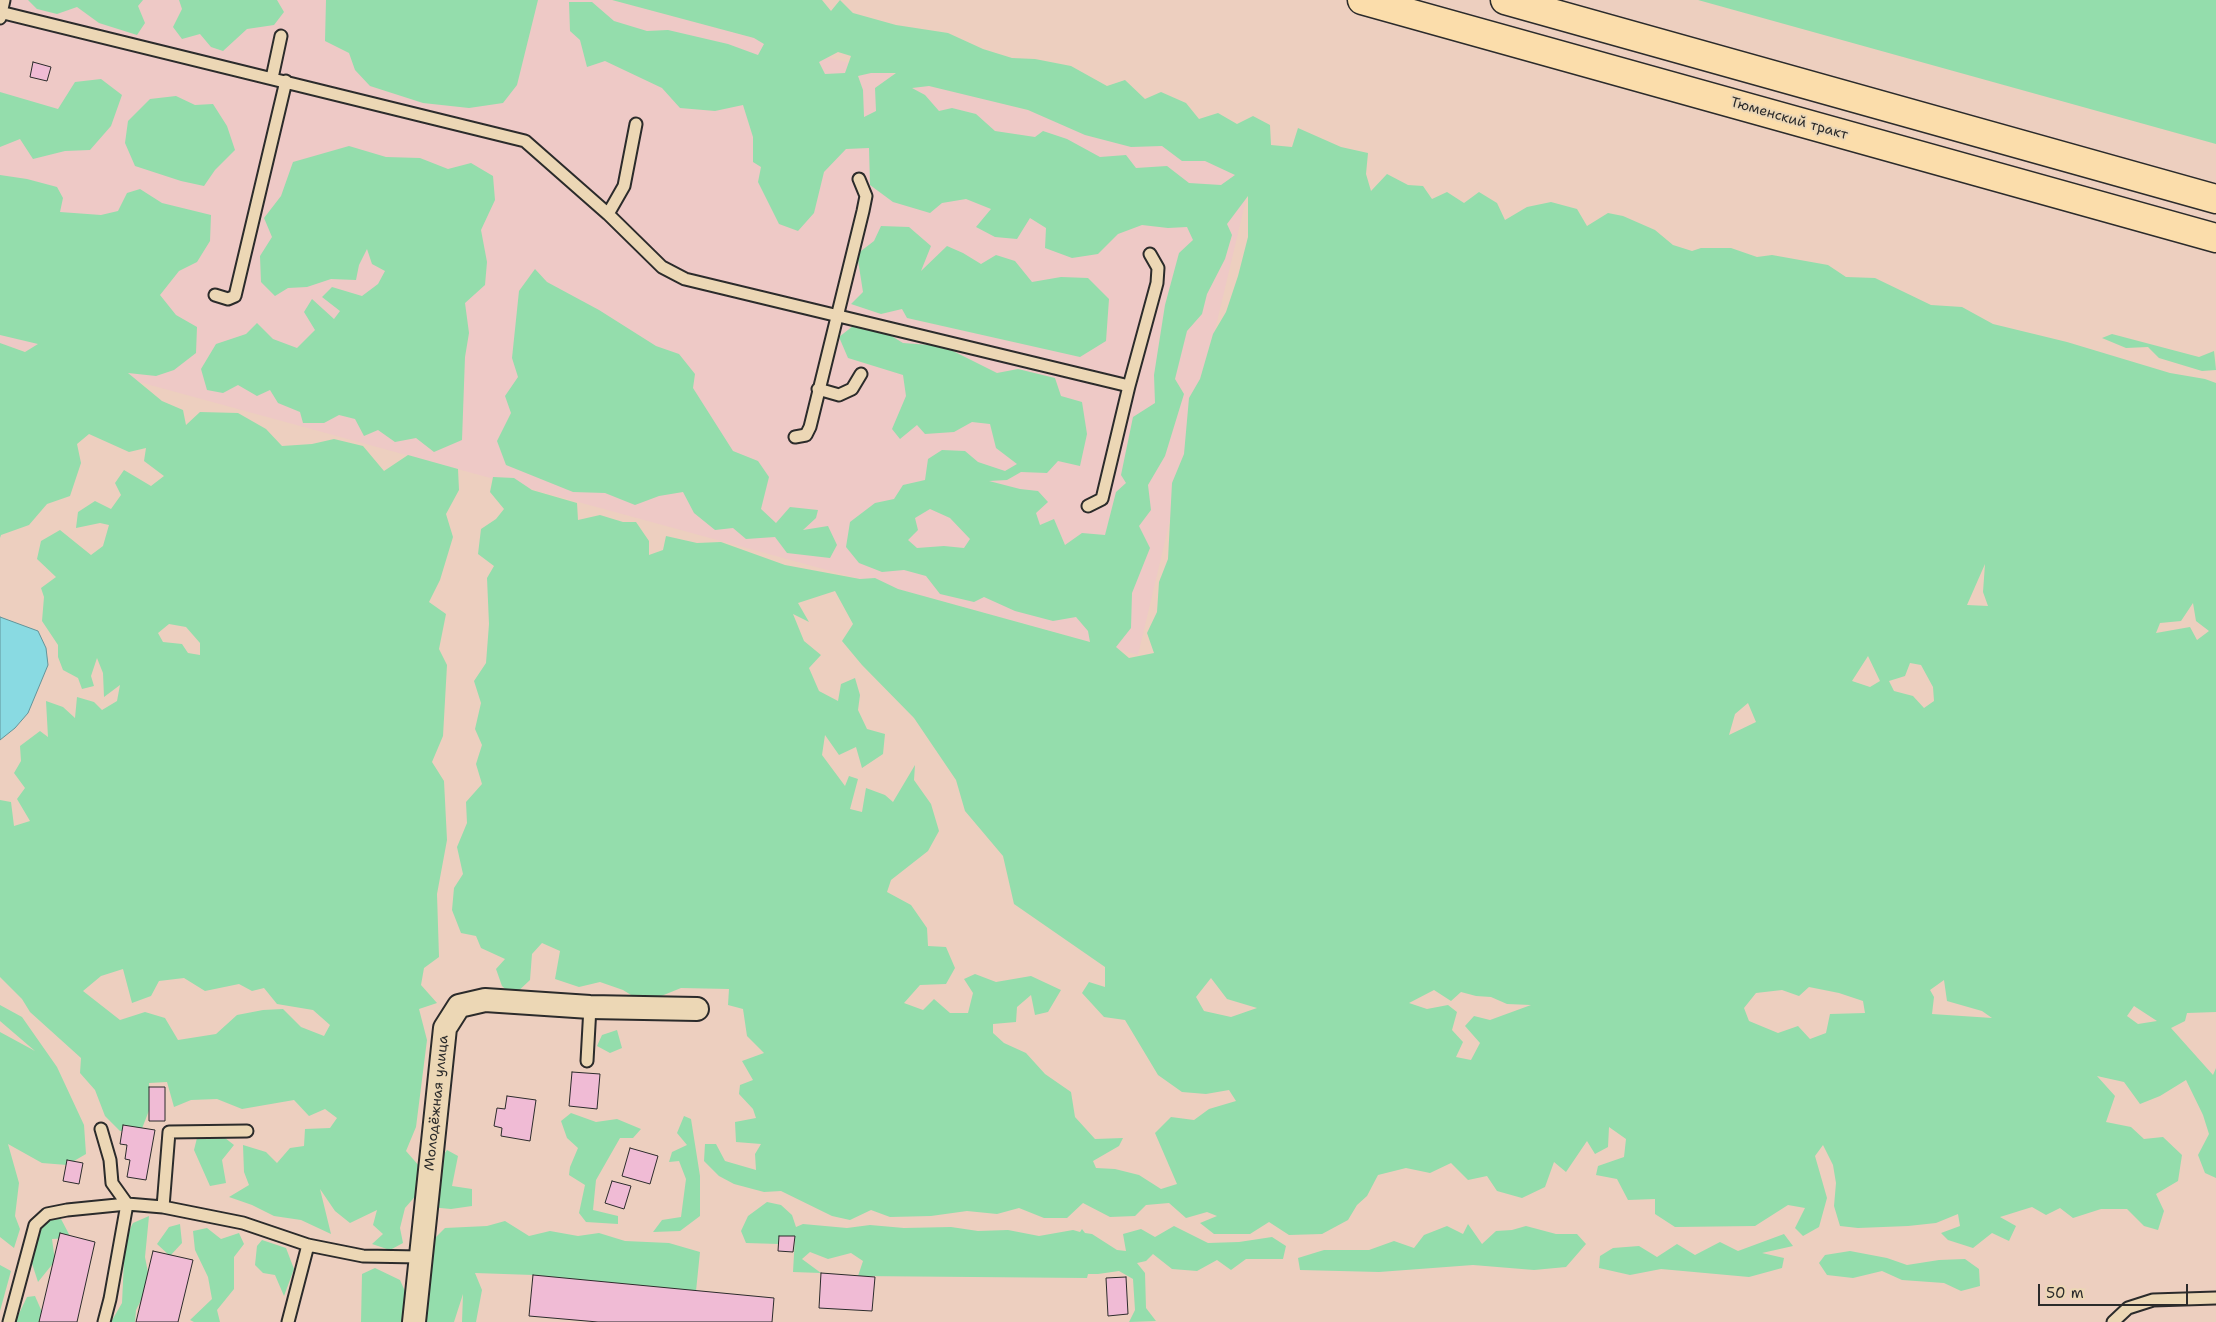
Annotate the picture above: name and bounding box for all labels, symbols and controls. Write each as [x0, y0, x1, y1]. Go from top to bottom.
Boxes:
street label: Тюменский тракт [1728, 94, 1850, 144]
street label: Молодёжная улица [422, 1034, 452, 1172]
scale bar [2041, 1274, 2191, 1306]
text: 50 m [2046, 1283, 2084, 1303]

